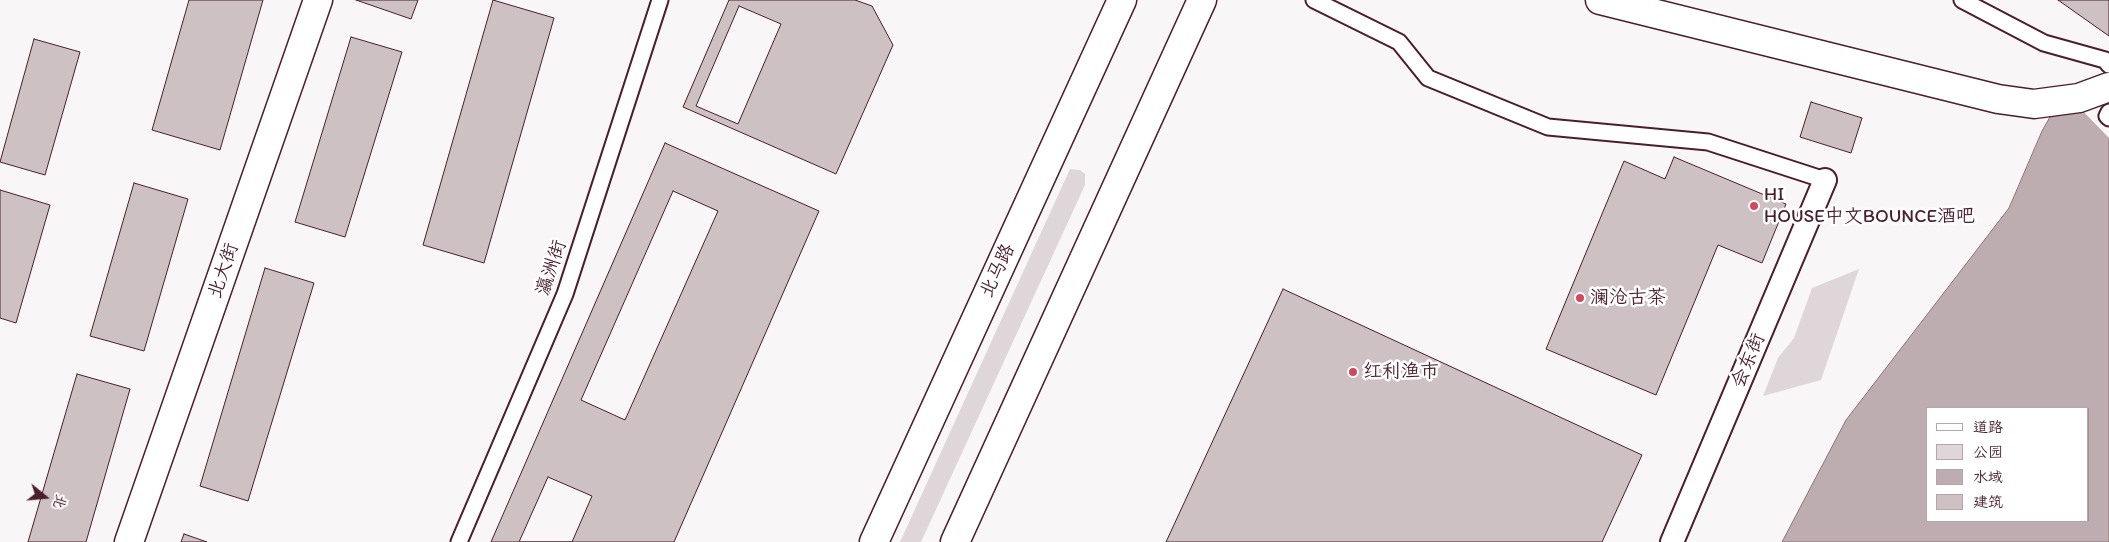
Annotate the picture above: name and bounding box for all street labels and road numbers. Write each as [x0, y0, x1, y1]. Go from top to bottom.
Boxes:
street label: 瀛洲街 [532, 237, 572, 299]
street label: 北大街 [204, 240, 244, 302]
street label: 北马路 [976, 240, 1020, 302]
street label: 会东街 [1727, 330, 1771, 392]

